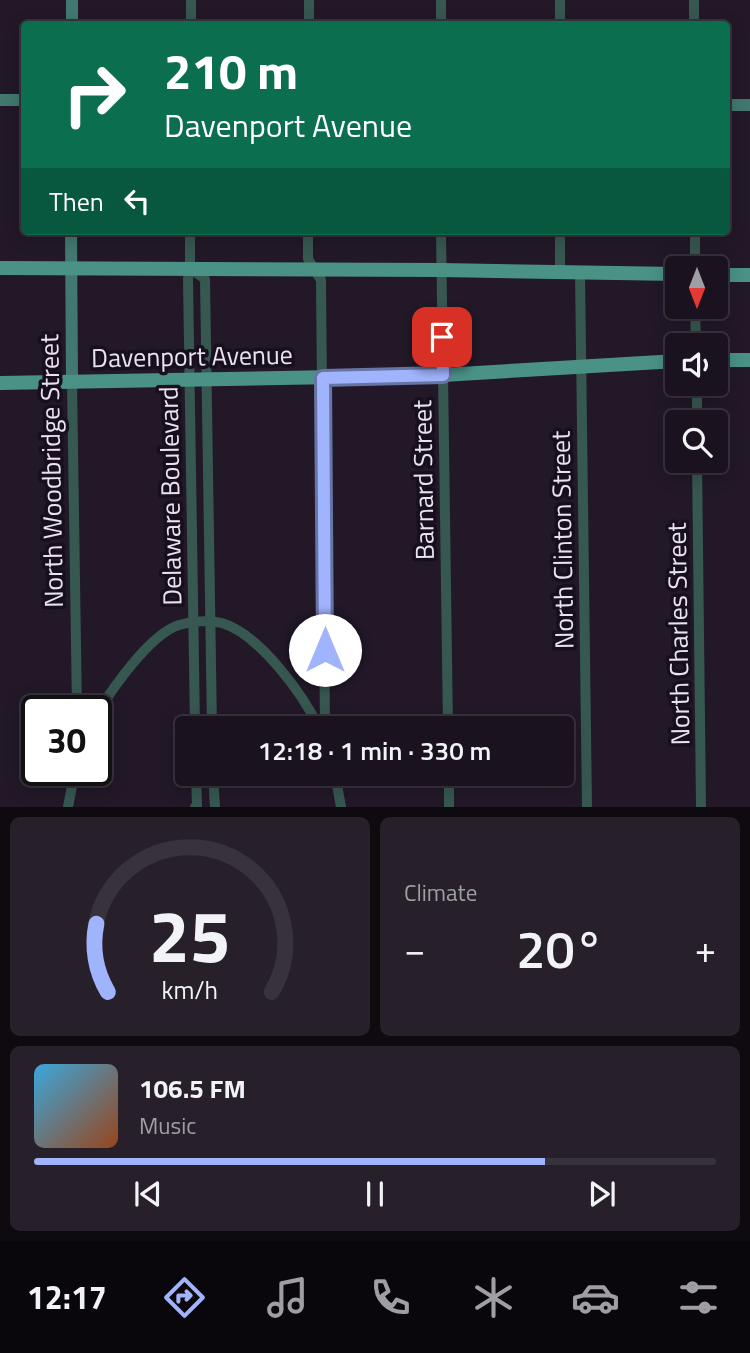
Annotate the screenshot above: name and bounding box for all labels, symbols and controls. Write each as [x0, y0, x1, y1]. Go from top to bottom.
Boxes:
text: 210 m [164, 33, 298, 108]
icon: right [49, 49, 140, 140]
text: Davenport Avenue [164, 101, 412, 149]
text: Then [49, 182, 104, 221]
icon: left [118, 182, 156, 220]
north arrow [665, 256, 728, 318]
map controls [665, 256, 728, 473]
pin [412, 307, 472, 367]
icon: arrive [423, 318, 461, 356]
button: sound [665, 333, 728, 396]
street label: North Woodbridge Street [29, 334, 73, 608]
street label: Davenport Avenue [91, 335, 293, 377]
street label: Delaware Boulevard [149, 386, 191, 606]
street label: Barnard Street [402, 400, 444, 560]
button: search [665, 410, 728, 473]
street label: North Clinton Street [541, 431, 583, 649]
street label: North Charles Street [657, 522, 699, 746]
position arrow [288, 613, 362, 687]
speed limit sign: 30 [21, 695, 112, 786]
text: 12:18 · 1 min · 330 m [258, 731, 491, 770]
text: Climate [404, 875, 477, 910]
text: 25 [149, 881, 231, 991]
text: 20° [516, 909, 604, 988]
text: − [404, 920, 425, 978]
text: + [695, 920, 716, 978]
text: km/h [162, 971, 218, 1009]
text: 106.5 FM [139, 1069, 246, 1108]
text: Music [139, 1108, 196, 1143]
icon: previous [129, 1175, 167, 1213]
icon: pause [356, 1175, 394, 1213]
icon: next [583, 1175, 621, 1213]
text: 12:17 [27, 1273, 107, 1321]
icon: directions [160, 1273, 209, 1322]
icon: music [263, 1273, 312, 1322]
icon: phone [366, 1273, 415, 1322]
icon: climate [469, 1273, 518, 1322]
icon: car [571, 1273, 620, 1322]
icon: filters [674, 1273, 723, 1322]

